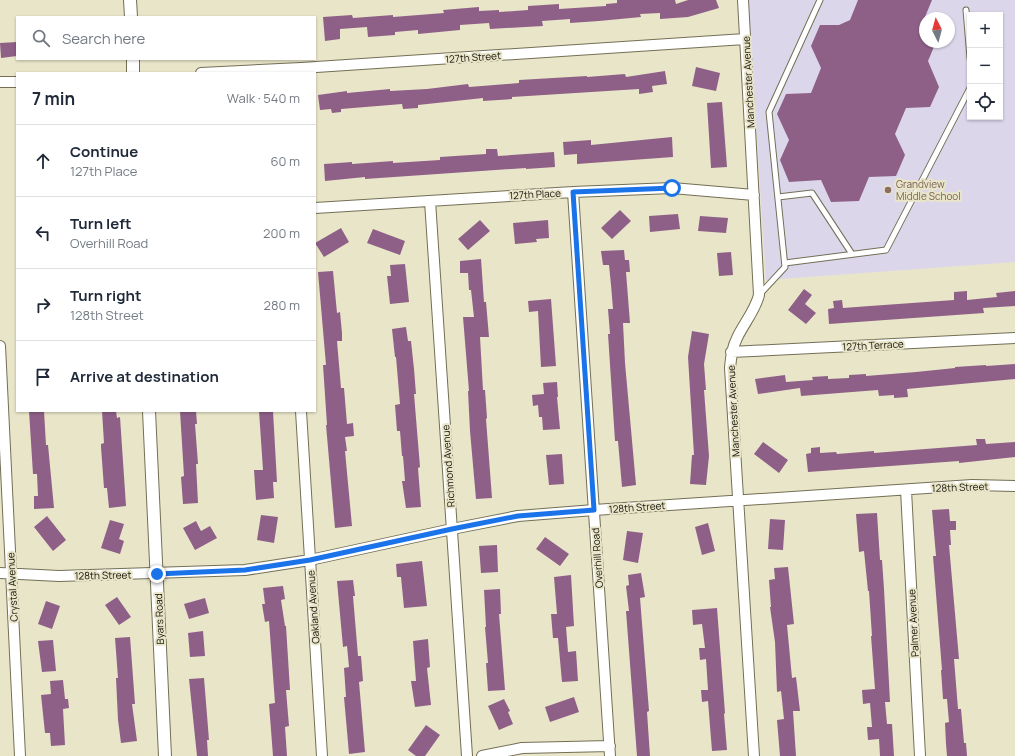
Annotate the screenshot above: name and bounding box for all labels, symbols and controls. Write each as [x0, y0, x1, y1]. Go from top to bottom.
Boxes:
north arrow [919, 12, 955, 48]
map controls [967, 12, 1003, 120]
button: + [967, 12, 1003, 48]
search box [16, 16, 316, 60]
icon: search [30, 27, 52, 49]
text: Search here [62, 28, 145, 49]
street label: Manchester Avenue [739, 36, 757, 128]
street label: 127th Street [445, 48, 501, 66]
button: − [967, 48, 1003, 84]
button: locate [967, 84, 1003, 120]
text: 7 min [32, 87, 75, 110]
text: Walk · 540 m [227, 89, 300, 107]
text: Continue [70, 141, 138, 162]
icon: ahead [32, 150, 54, 172]
text: 60 m [270, 152, 300, 170]
text: 127th Place [70, 162, 137, 180]
place label: Grandview Middle School [896, 177, 961, 203]
route start [663, 179, 681, 197]
marker: Grandview Middle School [883, 185, 893, 195]
street label: 127th Place [509, 186, 561, 202]
text: Turn left [70, 213, 132, 234]
icon: left [32, 222, 54, 244]
text: 200 m [263, 224, 300, 242]
text: Overhill Road [70, 234, 148, 252]
text: Turn right [70, 285, 141, 306]
icon: right [32, 294, 54, 316]
text: 280 m [263, 296, 300, 314]
text: 128th Street [70, 306, 144, 324]
street label: 127th Terrace [842, 336, 904, 354]
street label: Manchester Avenue [724, 365, 742, 457]
icon: arrive [32, 366, 54, 388]
text: Arrive at destination [70, 366, 219, 387]
street label: Richmond Avenue [438, 424, 458, 508]
street label: 128th Street [931, 479, 989, 495]
street label: 128th Street [608, 498, 666, 516]
street label: Overhill Road [588, 527, 606, 589]
street label: Crystal Avenue [3, 552, 21, 622]
route end [148, 565, 166, 583]
street label: 128th Street [75, 568, 131, 582]
street label: Oakland Avenue [303, 570, 323, 644]
street label: Palmer Avenue [904, 589, 922, 657]
street label: Byars Road [151, 593, 167, 645]

